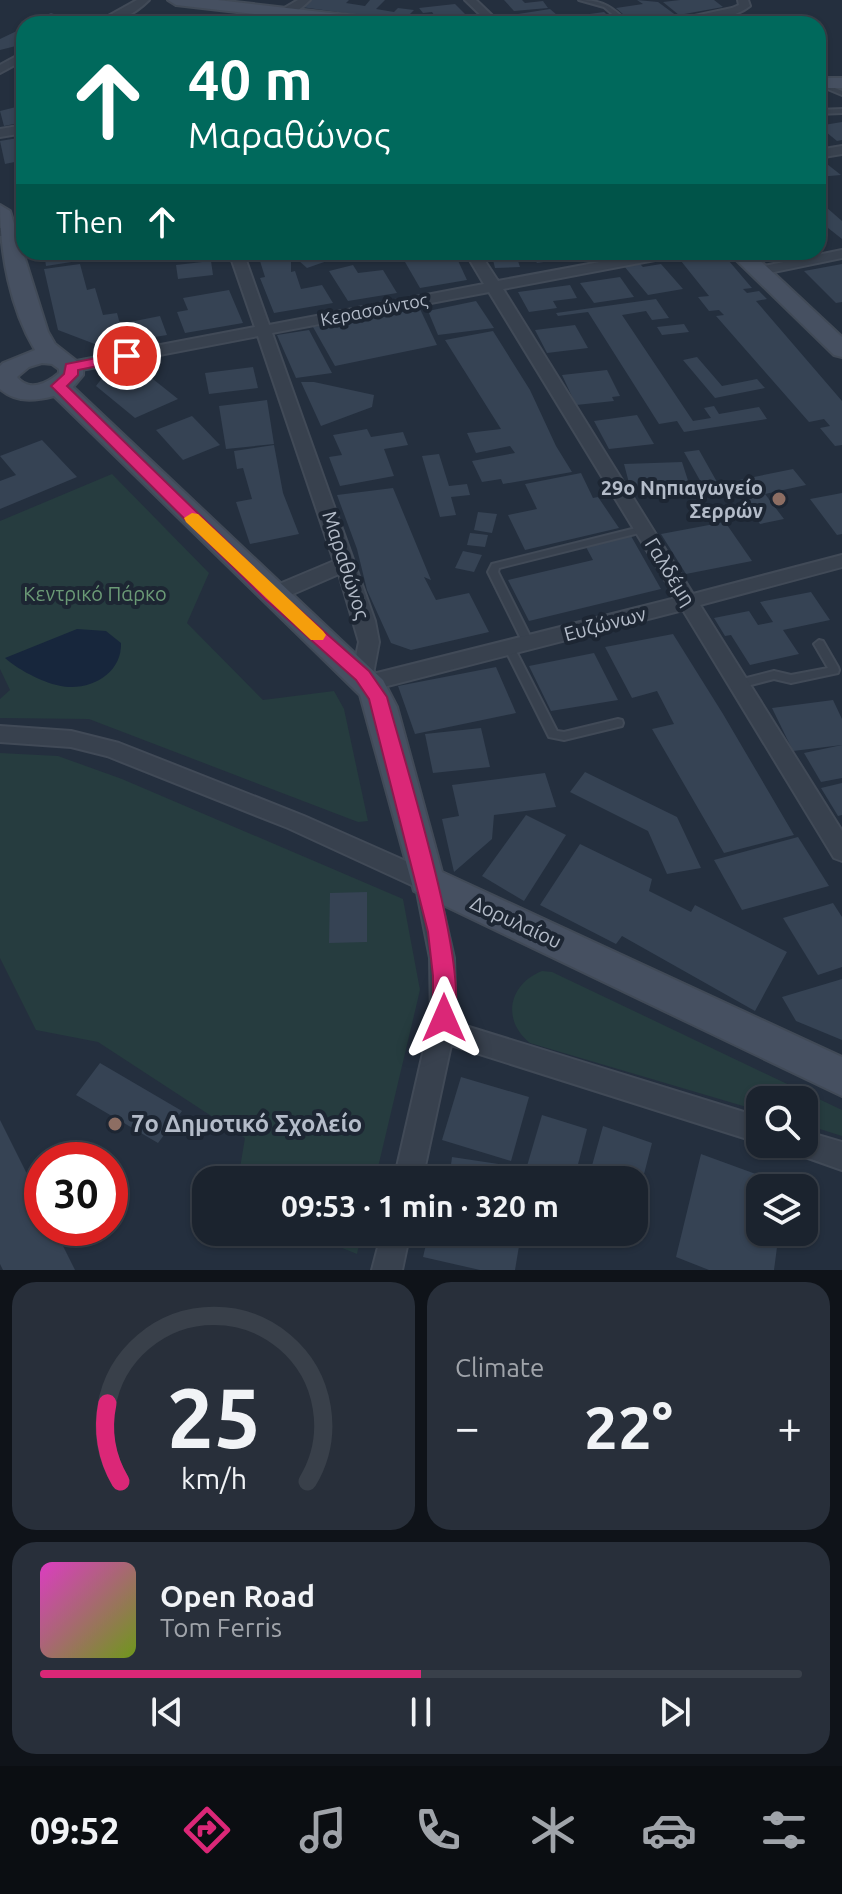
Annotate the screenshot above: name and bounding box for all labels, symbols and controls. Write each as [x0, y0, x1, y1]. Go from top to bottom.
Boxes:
icon: ahead [56, 48, 160, 152]
text: 40 m [188, 48, 313, 111]
text: Μαραθώνος [188, 114, 390, 155]
icon: ahead [140, 200, 184, 244]
text: Then [56, 205, 124, 239]
street label: Κερασούντος [319, 289, 429, 330]
pin [93, 322, 161, 390]
icon: arrive [105, 334, 149, 378]
place label: 29ο Νηπιαγωγείο Σερρών [601, 476, 764, 522]
marker: 29ο Νηπιαγωγείο Σερρών [770, 490, 788, 508]
street label: Μαραθώνος [318, 508, 375, 622]
street label: Γαλδέμη [641, 533, 700, 610]
park label: Κεντρικό Πάρκο [23, 582, 167, 605]
street label: Ευζώνων [561, 601, 649, 645]
street label: Δορυλαίου [467, 890, 565, 953]
position arrow [402, 976, 486, 1060]
map controls [746, 1086, 818, 1246]
button: search [746, 1086, 818, 1158]
place label: 7ο Δημοτικό Σχολείο [131, 1110, 362, 1137]
marker: 7ο Δημοτικό Σχολείο [106, 1115, 124, 1133]
speed limit sign: 30 [24, 1142, 128, 1246]
button: layers [746, 1174, 818, 1246]
text: 09:53 · 1 min · 320 m [281, 1189, 559, 1223]
text: Climate [455, 1353, 544, 1382]
text: 25 [167, 1370, 260, 1464]
text: 22° [584, 1393, 673, 1460]
text: − [455, 1402, 480, 1451]
text: + [777, 1402, 802, 1451]
text: km/h [181, 1462, 247, 1494]
text: Open Road [160, 1579, 315, 1613]
text: Tom Ferris [160, 1613, 282, 1642]
icon: previous [145, 1690, 189, 1734]
icon: pause [399, 1690, 443, 1734]
icon: next [653, 1690, 697, 1734]
icon: directions [179, 1802, 235, 1858]
icon: music [295, 1802, 351, 1858]
icon: phone [410, 1802, 466, 1858]
icon: climate [525, 1802, 581, 1858]
icon: car [641, 1802, 697, 1858]
icon: filters [756, 1802, 812, 1858]
text: 09:52 [30, 1810, 120, 1851]

